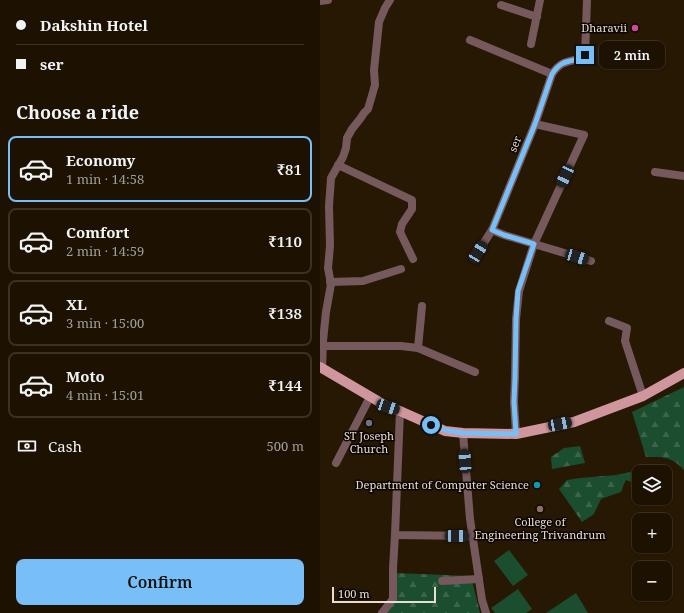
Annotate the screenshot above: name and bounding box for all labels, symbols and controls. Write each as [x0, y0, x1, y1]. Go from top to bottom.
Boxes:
text: Dakshin Hotel [40, 15, 148, 35]
place label: Dharavii [581, 20, 627, 35]
marker: Dharavii [630, 23, 640, 33]
callout: 2 min [599, 41, 665, 69]
route end [576, 46, 594, 64]
text: 2 min [614, 46, 650, 64]
text: ser [40, 54, 64, 74]
text: Choose a ride [16, 100, 139, 124]
street label: ser [505, 133, 525, 154]
text: Economy [66, 150, 135, 170]
icon: car [18, 151, 54, 187]
text: ₹81 [277, 159, 302, 179]
car [554, 163, 576, 189]
text: 1 min · 14:58 [66, 170, 144, 188]
text: Comfort [66, 222, 129, 242]
icon: car [18, 223, 54, 259]
text: ₹110 [268, 231, 302, 251]
car [467, 239, 489, 265]
text: 2 min · 14:59 [66, 242, 144, 260]
car [564, 248, 590, 266]
text: XL [66, 294, 87, 314]
icon: car [18, 295, 54, 331]
text: ₹138 [268, 303, 302, 323]
text: 3 min · 15:00 [66, 314, 144, 332]
text: Moto [66, 366, 105, 386]
icon: car [18, 367, 54, 403]
text: ₹144 [268, 375, 302, 395]
text: 4 min · 15:01 [66, 386, 144, 404]
car [375, 398, 401, 416]
route start [422, 416, 440, 434]
car [547, 416, 573, 432]
marker: ST Joseph Church [364, 418, 374, 428]
place label: ST Joseph Church [344, 428, 394, 456]
icon: cash [16, 435, 38, 457]
text: Cash [48, 436, 82, 456]
text: 500 m [267, 437, 304, 455]
car [458, 449, 472, 473]
map controls [632, 465, 672, 601]
button: layers [632, 465, 672, 505]
place label: Department of Computer Science [356, 477, 529, 492]
marker: Department of Computer Science [532, 480, 542, 490]
marker: College of Engineering Trivandrum [535, 504, 545, 514]
button: + [632, 513, 672, 553]
place label: College of Engineering Trivandrum [474, 514, 606, 542]
car [445, 530, 469, 542]
button: Confirm [16, 559, 304, 605]
button: − [632, 561, 672, 601]
scale bar [332, 585, 436, 604]
text: 100 m [338, 586, 370, 601]

